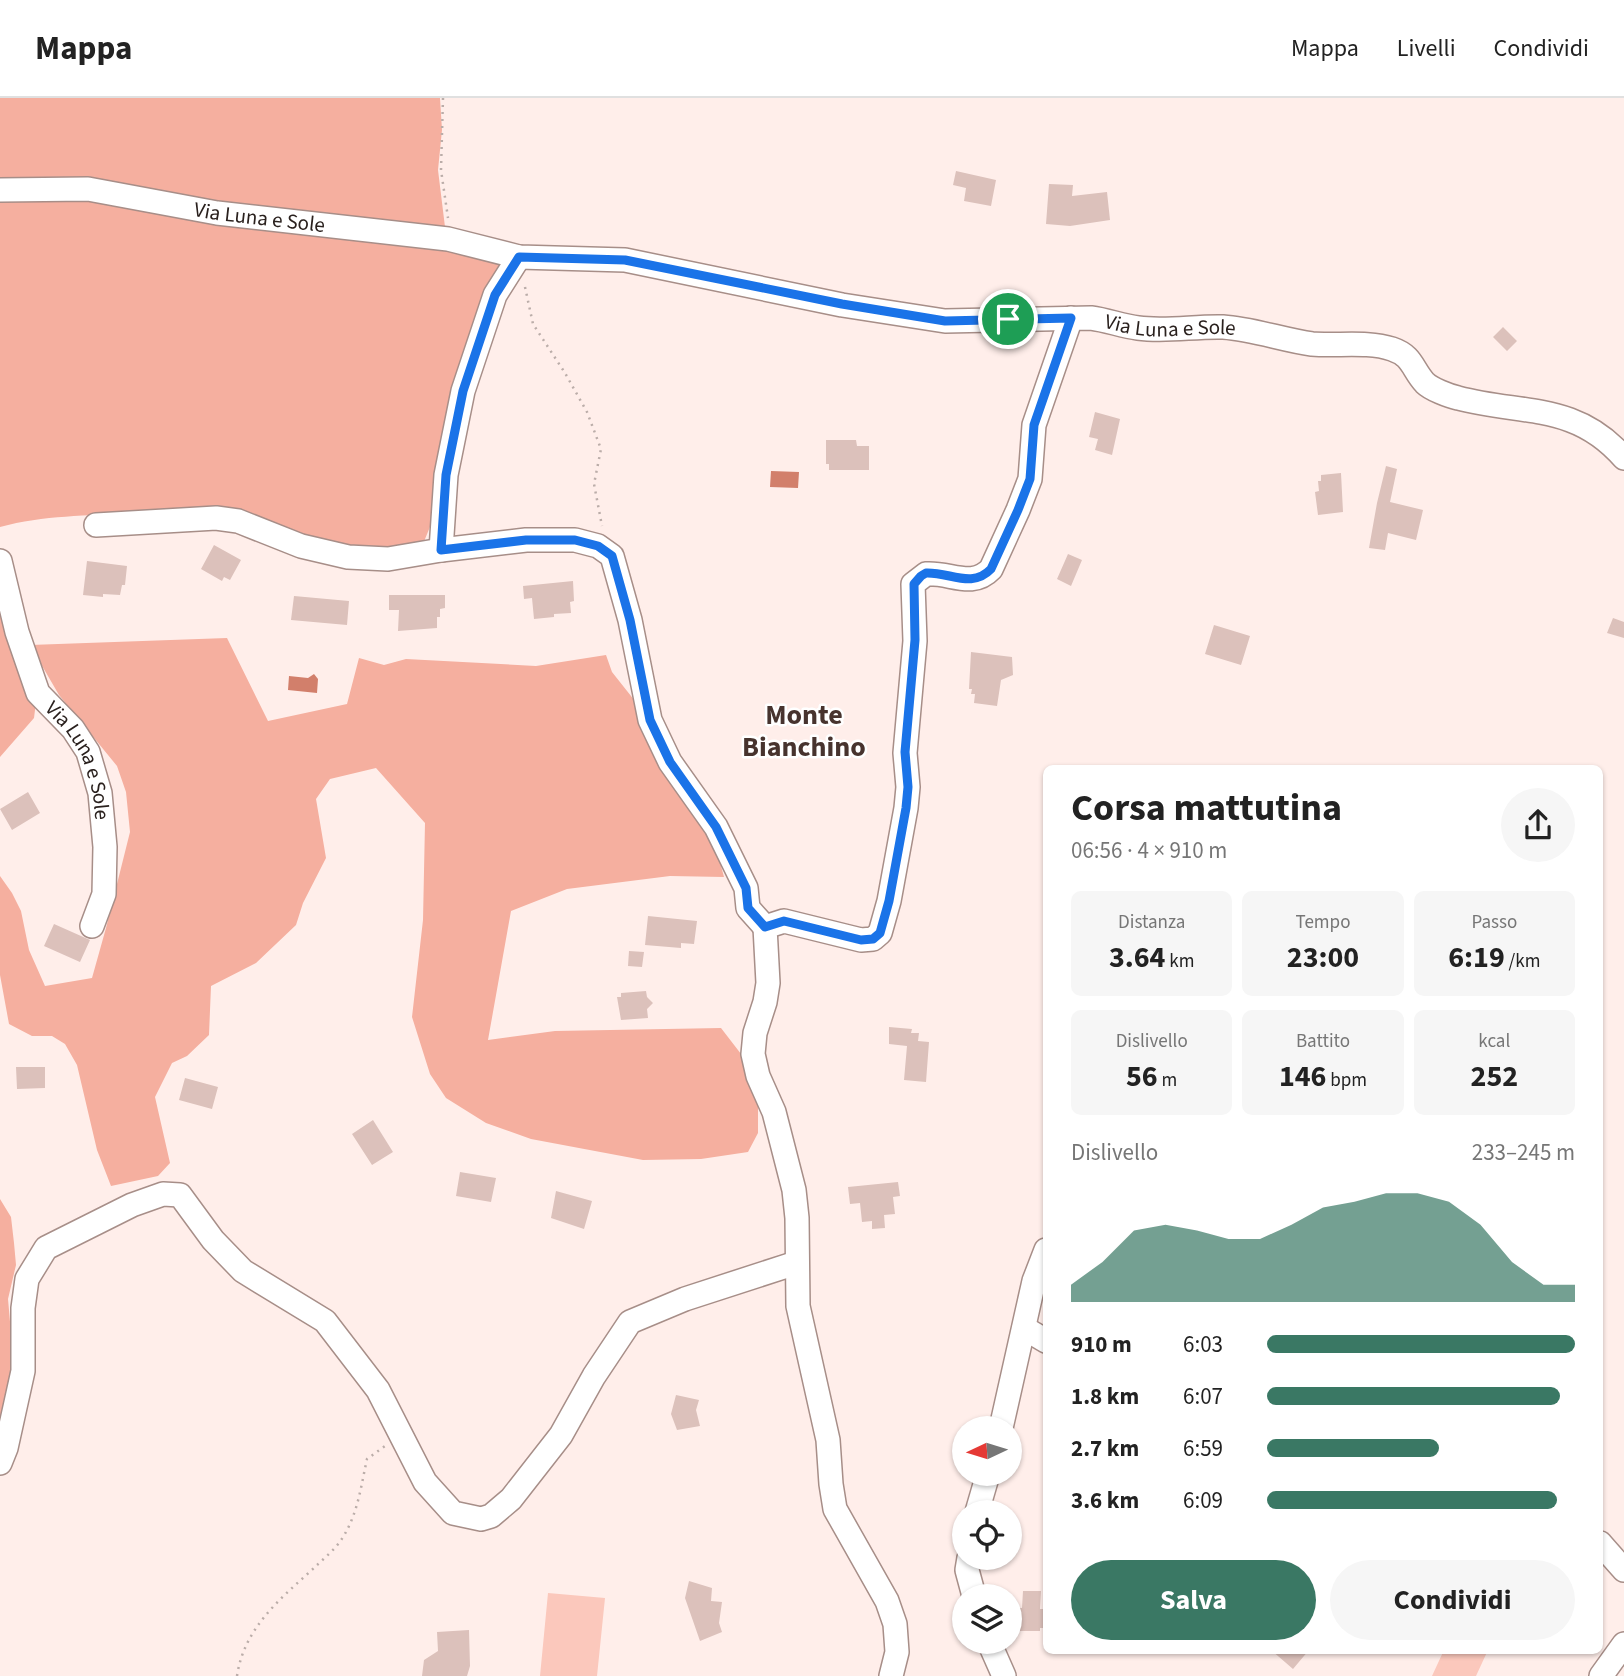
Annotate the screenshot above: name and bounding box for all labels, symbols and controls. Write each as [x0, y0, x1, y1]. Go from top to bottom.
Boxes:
text: Mappa [35, 25, 132, 72]
text: Mappa [1291, 31, 1359, 66]
text: Livelli [1397, 31, 1456, 66]
text: Condividi [1494, 31, 1589, 66]
street label: Via Luna e Sole [192, 194, 327, 240]
pin [978, 289, 1038, 349]
icon: arrive [989, 300, 1027, 338]
street label: Via Luna e Sole [1101, 306, 1237, 344]
street label: Via Luna e Sole [38, 694, 117, 821]
district label: Monte Bianchino [742, 695, 866, 767]
text: Corsa mattutina [1071, 781, 1342, 835]
button: share [1501, 788, 1575, 862]
text: 06:56 · 4 × 910 m [1071, 834, 1227, 867]
text: Distanza [1118, 909, 1185, 936]
text: Tempo [1296, 909, 1350, 936]
text: Passo [1471, 909, 1517, 936]
text: 3.64 [1109, 936, 1165, 979]
text: 23:00 [1287, 936, 1359, 979]
text: 6:19 [1448, 936, 1505, 979]
text: km [1165, 948, 1194, 975]
text: /km [1505, 948, 1540, 975]
text: Dislivello [1116, 1028, 1188, 1055]
text: Battito [1296, 1028, 1350, 1055]
text: kcal [1478, 1028, 1510, 1055]
text: 56 [1126, 1055, 1158, 1098]
text: 146 [1279, 1055, 1326, 1098]
text: 252 [1471, 1055, 1518, 1098]
text: m [1158, 1067, 1177, 1094]
text: bpm [1326, 1067, 1367, 1094]
text: Dislivello [1071, 1136, 1158, 1169]
text: 233–245 m [1472, 1136, 1575, 1169]
text: 910 m [1071, 1328, 1132, 1361]
text: 6:03 [1183, 1328, 1223, 1361]
text: 1.8 km [1071, 1380, 1139, 1413]
text: 6:07 [1183, 1380, 1223, 1413]
north arrow [952, 1416, 1022, 1486]
map controls [952, 1416, 1022, 1654]
text: 2.7 km [1071, 1432, 1139, 1465]
text: 6:59 [1183, 1432, 1223, 1465]
text: 3.6 km [1071, 1484, 1139, 1517]
text: 6:09 [1183, 1484, 1223, 1517]
button: locate [952, 1500, 1022, 1570]
button: Salva [1071, 1560, 1316, 1640]
button: Condividi [1330, 1560, 1575, 1640]
button: layers [952, 1584, 1022, 1654]

